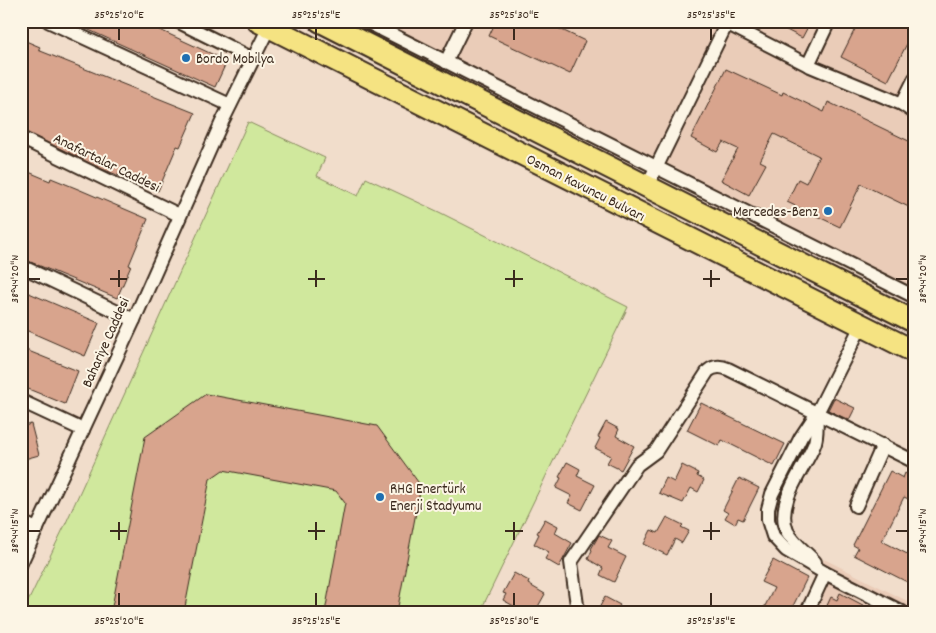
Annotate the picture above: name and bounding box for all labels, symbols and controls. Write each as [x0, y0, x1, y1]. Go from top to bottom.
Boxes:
text: 35°25'20"E [94, 7, 144, 24]
text: 35°25'25"E [292, 7, 341, 24]
text: 35°25'30"E [489, 7, 539, 24]
text: 35°25'35"E [687, 7, 736, 24]
place label: Bordo Mobilya [196, 49, 275, 71]
marker: Bordo Mobilya [180, 52, 192, 64]
street label: Anafartalar Caddesi [49, 128, 163, 199]
street label: Osman Kavuncu Bulvarı [522, 149, 649, 228]
place label: Mercedes-Benz [733, 202, 818, 224]
marker: Mercedes-Benz [822, 205, 834, 217]
text: 38°44'20"N [7, 255, 24, 303]
text: 38°44'20"N [915, 255, 932, 303]
street label: Bahariye Caddesi [77, 294, 137, 391]
place label: RHG Enertürk Enerji Stadyumu [390, 479, 482, 518]
marker: RHG Enertürk Enerji Stadyumu [374, 491, 386, 503]
text: 38°44'15"N [7, 509, 24, 553]
text: 38°44'15"N [915, 509, 932, 553]
text: 35°25'20"E [94, 613, 144, 630]
text: 35°25'25"E [292, 613, 341, 630]
text: 35°25'30"E [489, 613, 539, 630]
text: 35°25'35"E [687, 613, 736, 630]

